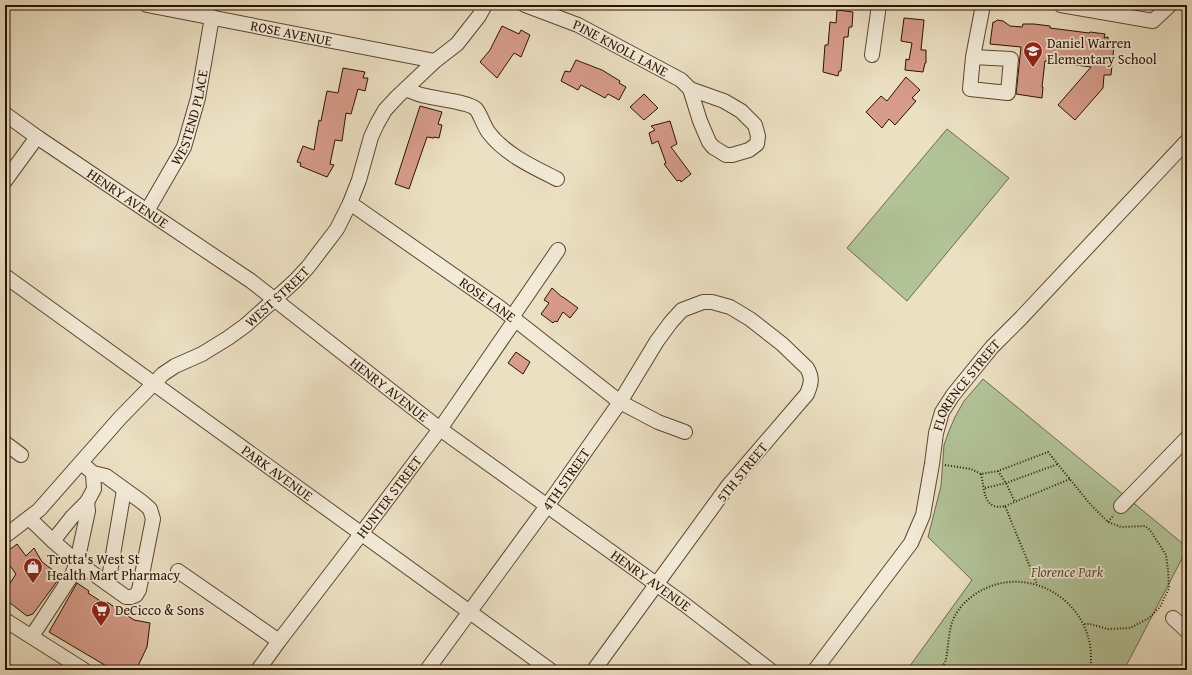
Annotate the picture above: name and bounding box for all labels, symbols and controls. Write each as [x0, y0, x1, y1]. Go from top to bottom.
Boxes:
street label: PINE KNOLL LANE [570, 14, 672, 81]
street label: ROSE AVENUE [249, 15, 334, 51]
place label: Daniel Warren Elementary School [1047, 33, 1157, 69]
school or university icon: Daniel Warren Elementary School [1022, 40, 1044, 68]
street label: WESTEND PLACE [166, 68, 213, 169]
street label: HENRY AVENUE [83, 164, 173, 233]
street label: WEST STREET [241, 261, 314, 331]
street label: ROSE LANE [455, 272, 520, 327]
street label: FLORENCE STREET [927, 334, 1005, 433]
street label: HENRY AVENUE [346, 352, 433, 426]
street label: 5TH STREET [712, 438, 772, 506]
street label: PARK AVENUE [237, 440, 317, 506]
street label: 4TH STREET [537, 444, 595, 514]
street label: HUNTER STREET [351, 451, 427, 542]
street label: HENRY AVENUE [607, 545, 695, 616]
place label: Trotta's West St Health Mart Pharmacy [47, 549, 180, 585]
shop icon: Trotta's West St Health Mart Pharmacy [22, 556, 44, 584]
park label: Florence Park [1030, 562, 1104, 582]
supermarket icon: DeCicco & Sons [90, 599, 112, 627]
place label: DeCicco & Sons [115, 600, 204, 620]

